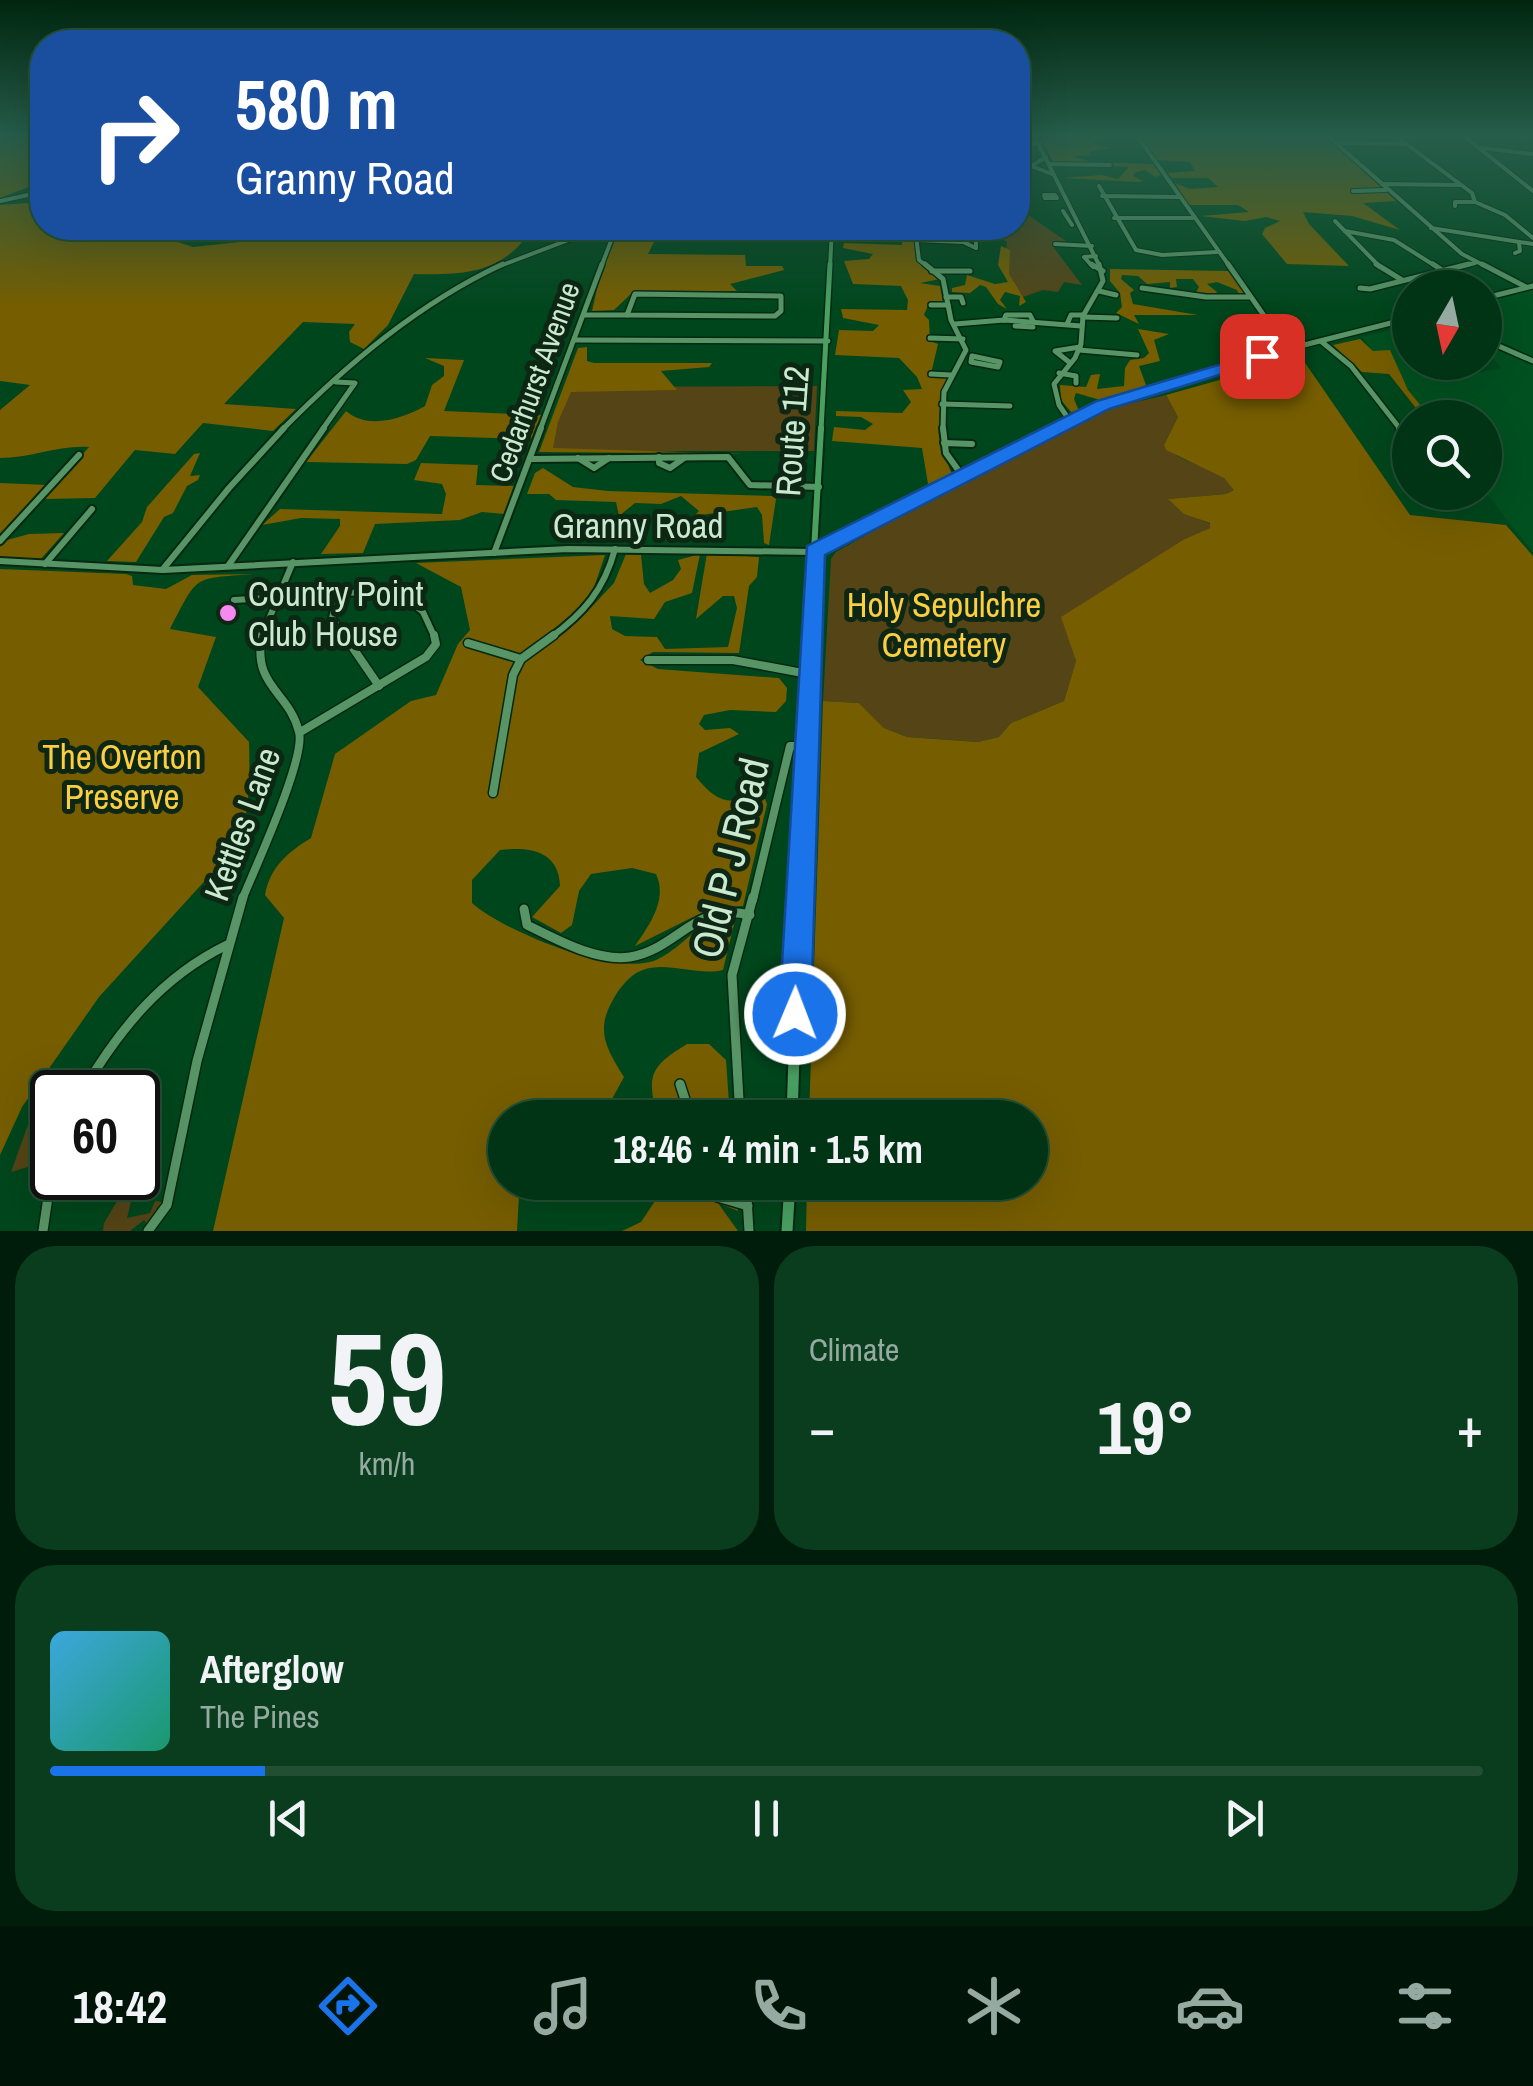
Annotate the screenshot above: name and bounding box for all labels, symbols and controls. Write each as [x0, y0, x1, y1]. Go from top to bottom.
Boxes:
text: 580 m [235, 57, 398, 151]
icon: right [70, 70, 200, 200]
text: Granny Road [235, 147, 454, 208]
north arrow [1392, 270, 1502, 380]
map controls [1392, 270, 1502, 510]
street label: Cedarhurst Avenue [479, 276, 589, 488]
pin [1220, 314, 1305, 399]
icon: arrive [1235, 329, 1290, 384]
street label: Route 112 [764, 364, 820, 498]
button: search [1392, 400, 1502, 510]
street label: Granny Road [553, 502, 723, 549]
place label: Country Point Club House [248, 570, 424, 657]
park label: Holy Sepulchre Cemetery [847, 581, 1041, 668]
marker: Country Point Club House [217, 602, 239, 624]
park label: The Overton Preserve [42, 733, 202, 820]
street label: Kettles Lane [193, 741, 291, 907]
street label: Old P J Road [678, 752, 782, 964]
position arrow [743, 962, 847, 1066]
speed limit sign: 60 [30, 1070, 160, 1200]
text: 18:46 · 4 min · 1.5 km [613, 1124, 923, 1175]
text: 59 [328, 1289, 446, 1465]
text: Climate [809, 1328, 899, 1371]
text: 19° [1097, 1376, 1195, 1477]
text: − [809, 1390, 835, 1464]
text: + [1457, 1390, 1483, 1464]
text: km/h [359, 1442, 415, 1485]
text: Afterglow [200, 1644, 344, 1695]
text: The Pines [200, 1695, 320, 1738]
icon: previous [261, 1791, 316, 1846]
icon: pause [739, 1791, 794, 1846]
icon: next [1217, 1791, 1272, 1846]
icon: directions [313, 1971, 383, 2041]
icon: music [528, 1971, 598, 2041]
icon: phone [744, 1971, 814, 2041]
icon: climate [959, 1971, 1029, 2041]
icon: car [1175, 1971, 1245, 2041]
icon: filters [1390, 1971, 1460, 2041]
text: 18:42 [73, 1976, 167, 2037]

